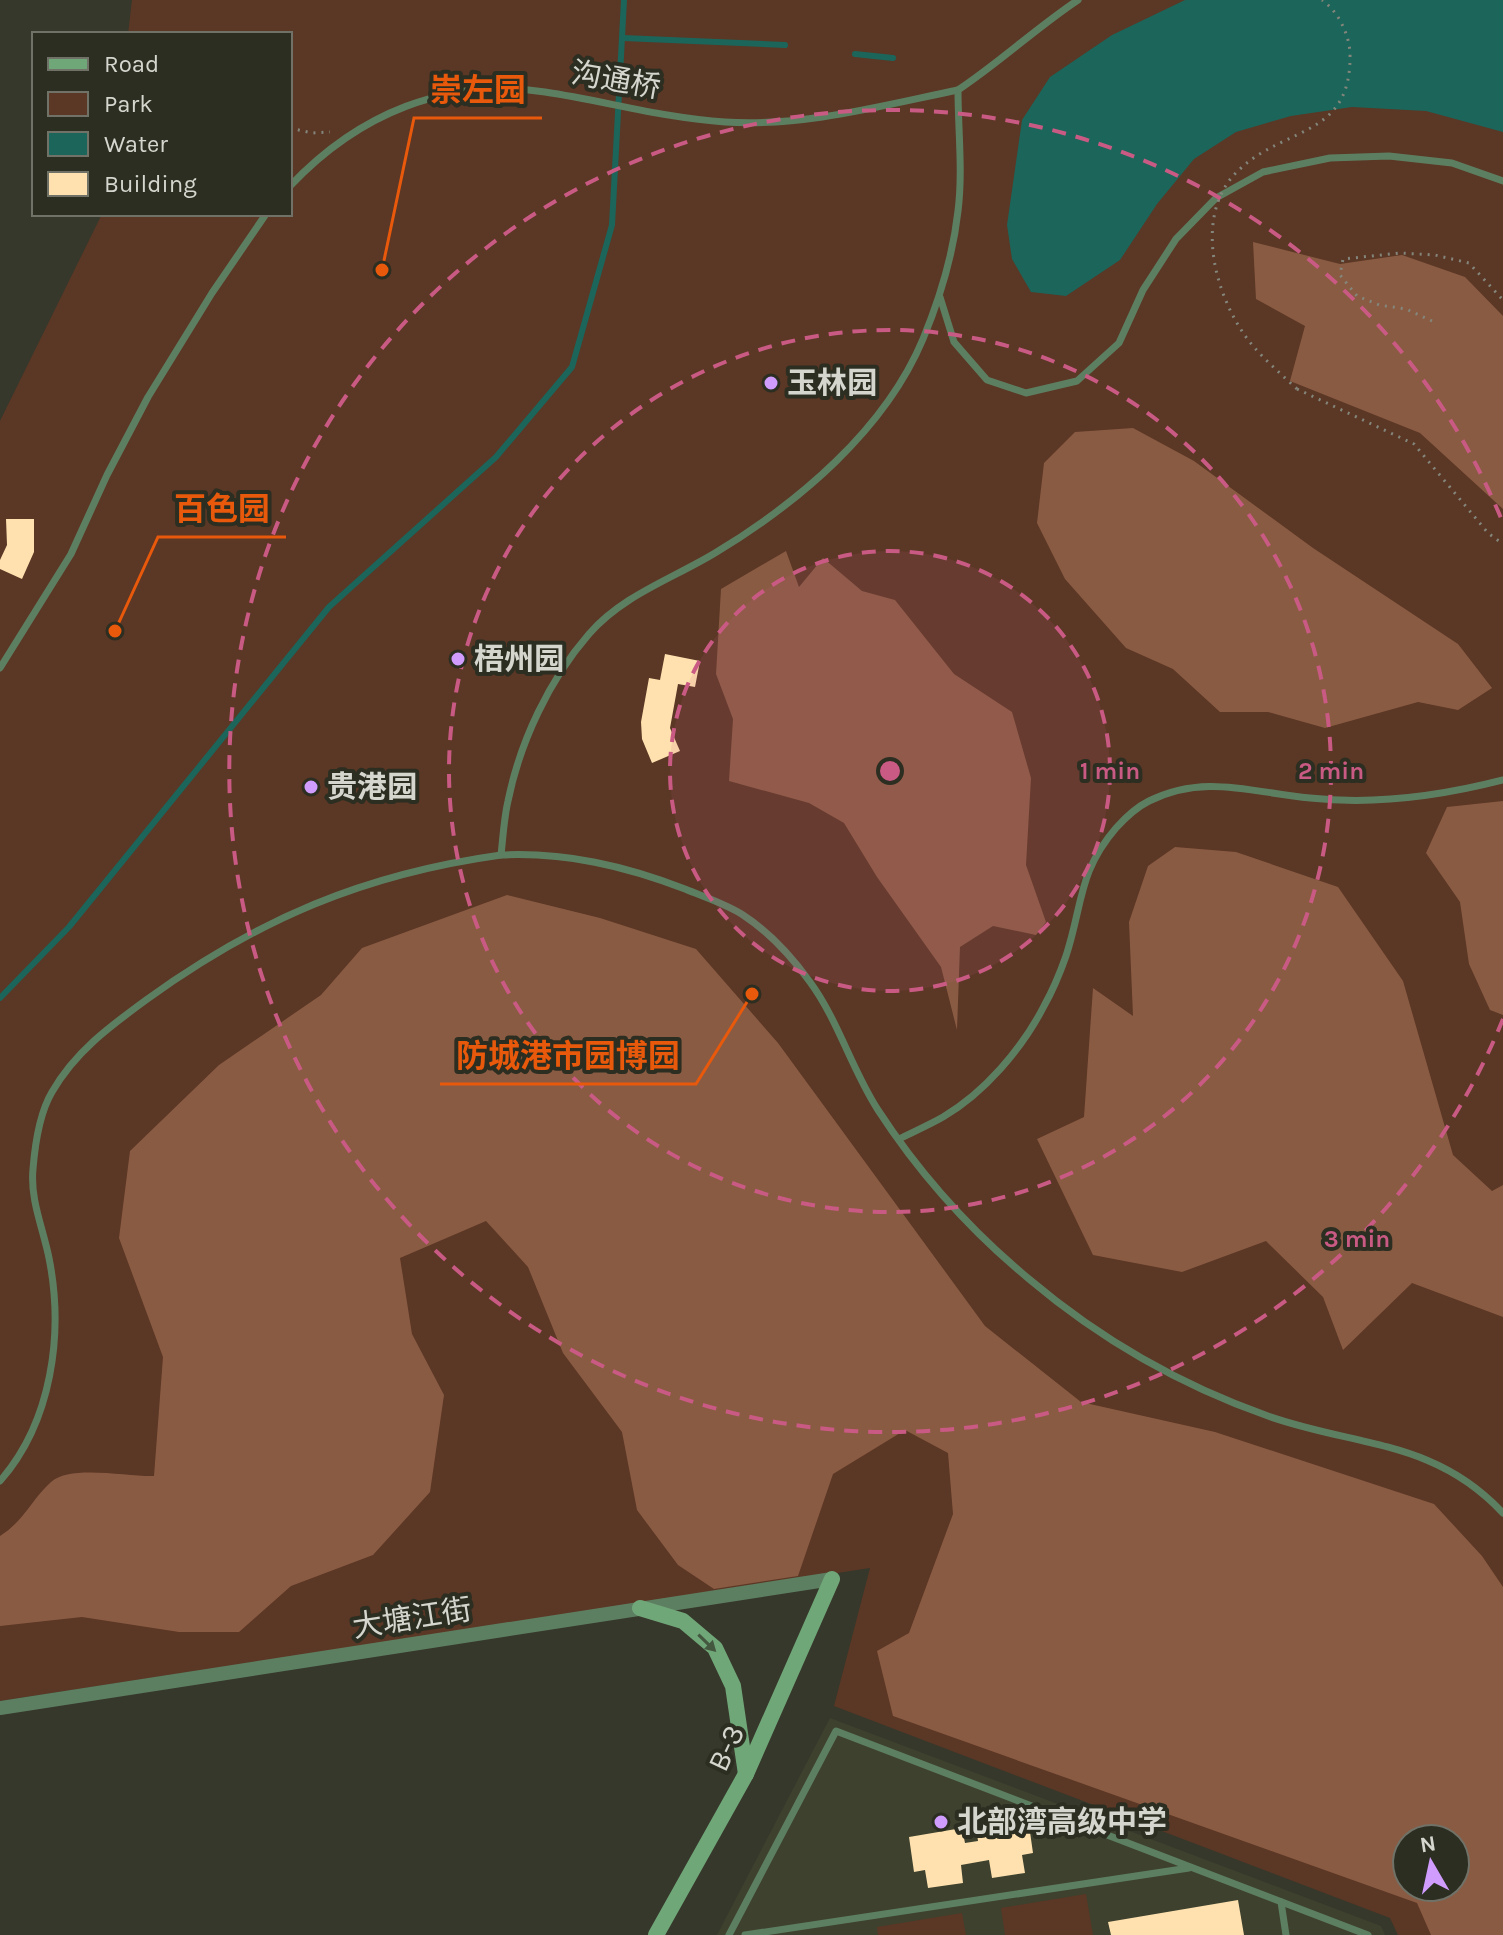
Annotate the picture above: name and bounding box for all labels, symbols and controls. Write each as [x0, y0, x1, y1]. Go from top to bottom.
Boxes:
legend [32, 32, 292, 216]
text: Road [104, 50, 159, 78]
street label: 沟通桥 [569, 54, 663, 106]
callout: 崇左园 [414, 62, 542, 118]
text: 崇左园 [430, 72, 526, 109]
text: Park [104, 90, 153, 118]
text: Water [104, 130, 168, 158]
text: Building [104, 170, 197, 198]
place label: 玉林园 [787, 365, 877, 401]
marker: 玉林园 [762, 374, 780, 392]
callout: 百色园 [158, 481, 286, 537]
text: 百色园 [174, 491, 270, 528]
place label: 梧州园 [474, 641, 564, 677]
marker: 梧州园 [449, 650, 467, 668]
centre of rings [876, 757, 904, 785]
text: 1 min [1080, 757, 1140, 785]
text: 2 min [1298, 757, 1364, 785]
place label: 贵港园 [327, 769, 417, 805]
marker: 贵港园 [302, 778, 320, 796]
callout: 防城港市园博园 [440, 1028, 696, 1084]
text: 防城港市园博园 [456, 1038, 680, 1075]
text: 3 min [1324, 1225, 1390, 1253]
street label: 大塘江街 [350, 1591, 474, 1645]
one-way arrow [697, 1633, 716, 1652]
street label: B-3 [700, 1719, 752, 1777]
place label: 北部湾高级中学 [957, 1804, 1167, 1840]
marker: 北部湾高级中学 [932, 1813, 950, 1831]
north arrow [1391, 1823, 1471, 1903]
text: N [1418, 1830, 1438, 1858]

